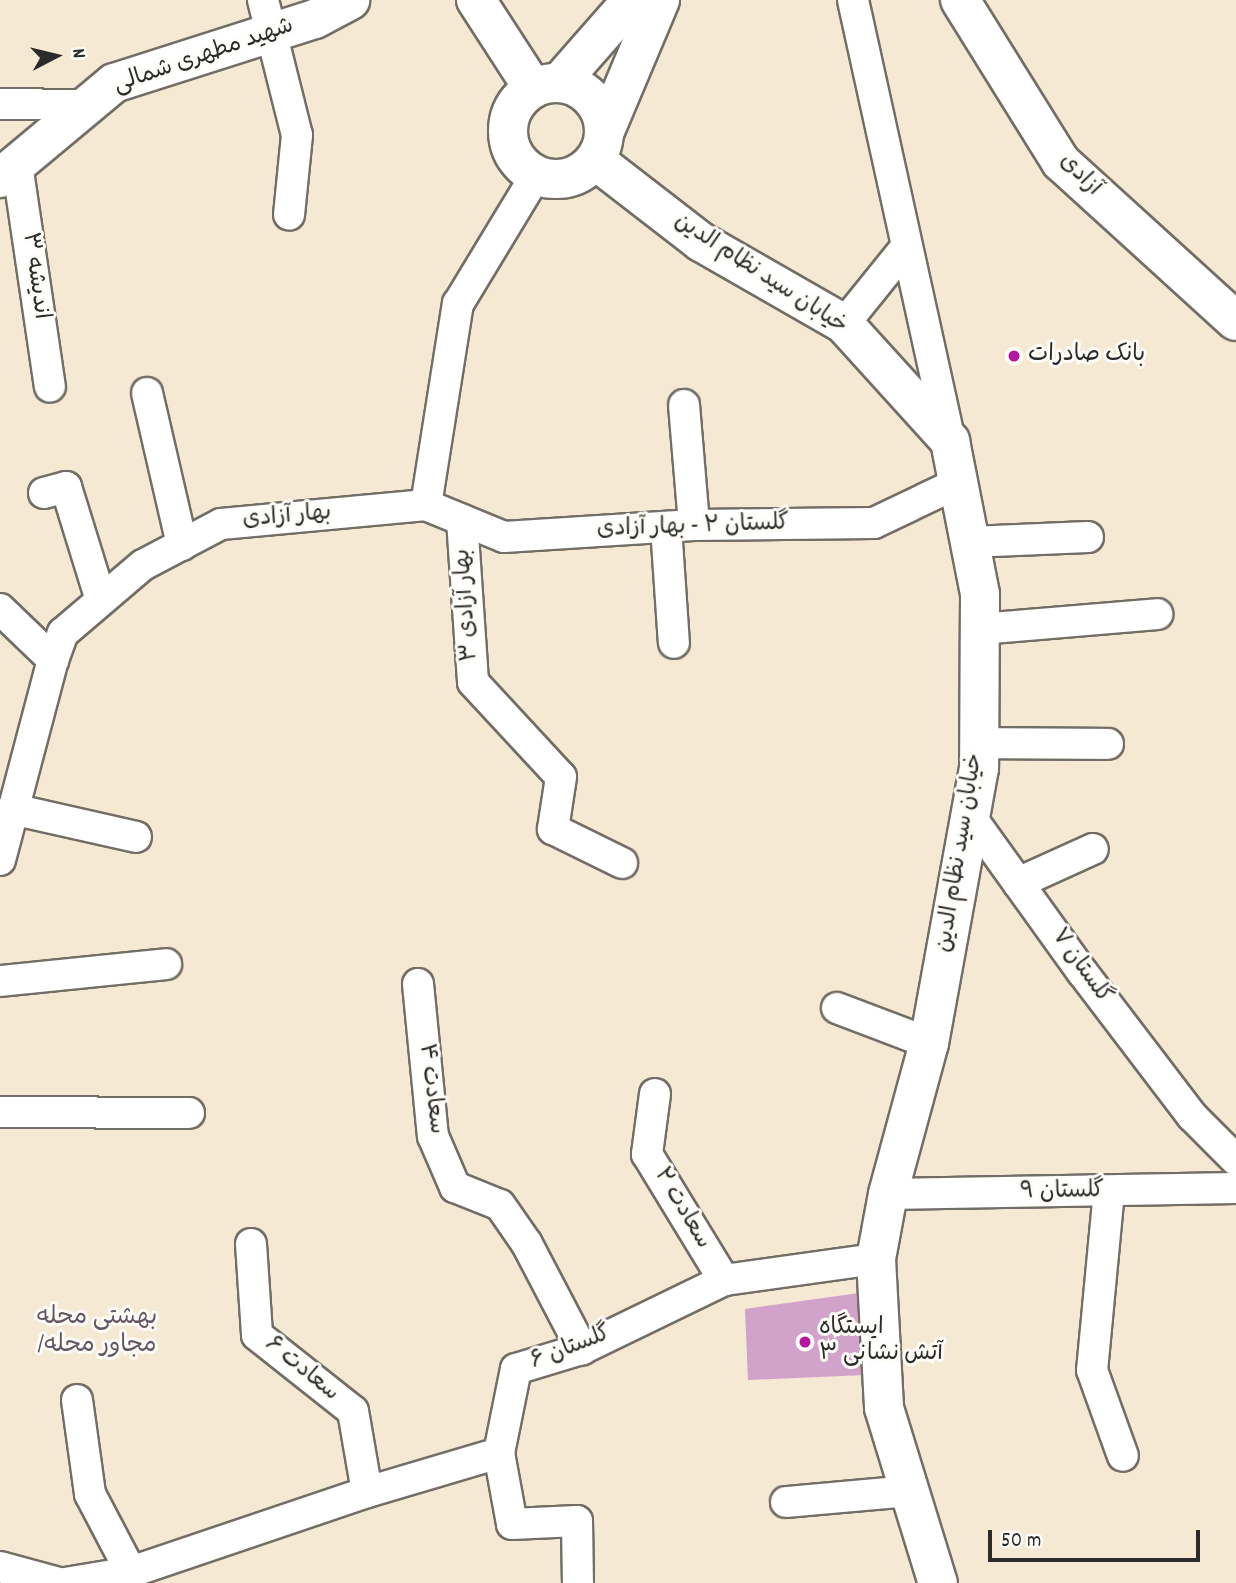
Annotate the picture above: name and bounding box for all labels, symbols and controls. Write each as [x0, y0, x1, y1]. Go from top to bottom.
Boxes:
street label: شهید مطهری شمالی [110, 13, 298, 101]
north arrow [21, 21, 91, 91]
text: N [63, 47, 91, 60]
street label: آزادی [1052, 149, 1106, 203]
street label: خیابان سید نظام الدین [668, 209, 852, 341]
street label: اندیشه ۳ [14, 231, 54, 321]
place label: بانک صادرات [1028, 342, 1145, 370]
marker: بانک صادرات [1006, 348, 1022, 364]
street label: بهار آزادی [242, 500, 332, 536]
street label: گلستان ۲ - بهار آزادی [596, 511, 790, 545]
street label: بهار آزادی ۳ [450, 548, 486, 662]
street label: خیابان سید نظام الدین [932, 752, 990, 954]
street label: گلستان ۷ [1044, 924, 1116, 1010]
street label: سعادت ۴ [411, 1042, 449, 1136]
street label: سعادت ۲ [646, 1164, 716, 1254]
street label: گلستان ۹ [1020, 1178, 1104, 1208]
district label: بهشتی محله /مجاور محله [37, 1305, 157, 1361]
place label: ایستگاه آتش نشانی ۳ [819, 1315, 943, 1369]
street label: گلستان ۶ [527, 1321, 615, 1377]
street label: سعادت ۶ [258, 1332, 344, 1408]
marker: ایستگاه آتش نشانی ۳ [797, 1334, 813, 1350]
scale bar [991, 1516, 1203, 1560]
text: 50 m [1001, 1527, 1041, 1557]

